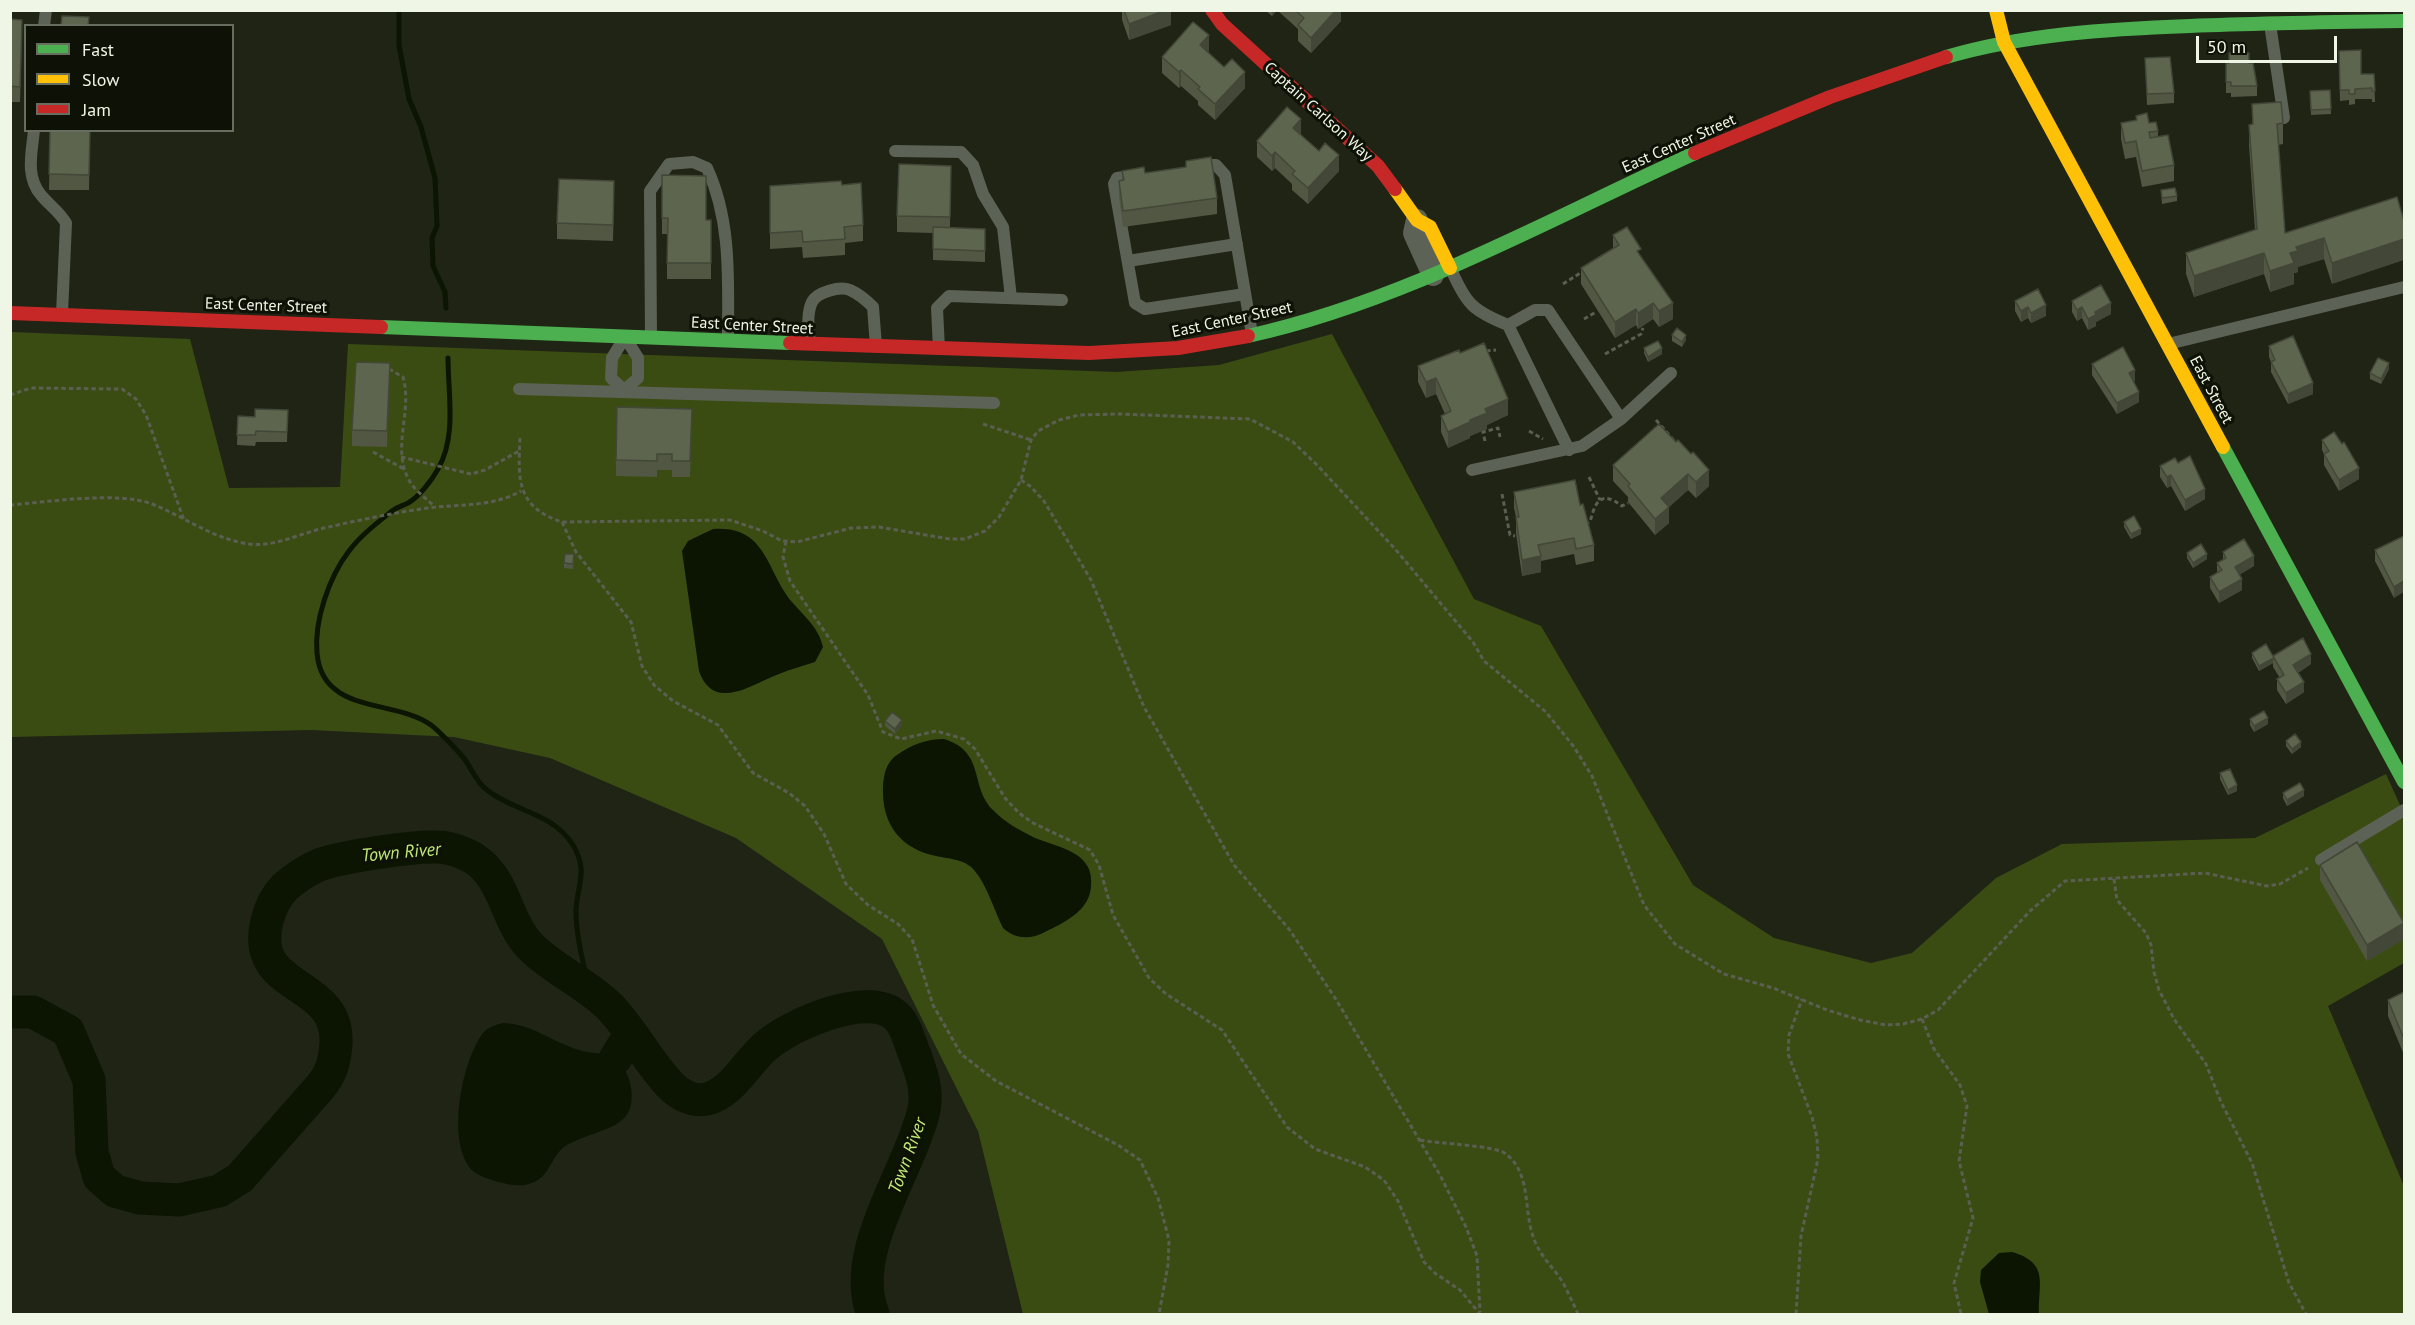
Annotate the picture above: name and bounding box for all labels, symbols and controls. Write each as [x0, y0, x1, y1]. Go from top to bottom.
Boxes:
legend [24, 24, 234, 132]
scale bar [2199, 24, 2340, 62]
text: 50 m [2207, 35, 2246, 58]
text: Fast [82, 38, 114, 61]
street label: Captain Carlson Way [1260, 58, 1376, 166]
text: Slow [82, 68, 120, 91]
text: Jam [82, 98, 111, 121]
street label: East Center Street [1619, 110, 1739, 178]
street label: East Center Street [205, 294, 327, 318]
street label: East Center Street [1170, 298, 1294, 342]
street label: East Center Street [690, 313, 814, 339]
street label: East Street [2185, 353, 2237, 427]
water label: Town River [360, 839, 442, 867]
water label: Town River [884, 1115, 932, 1197]

